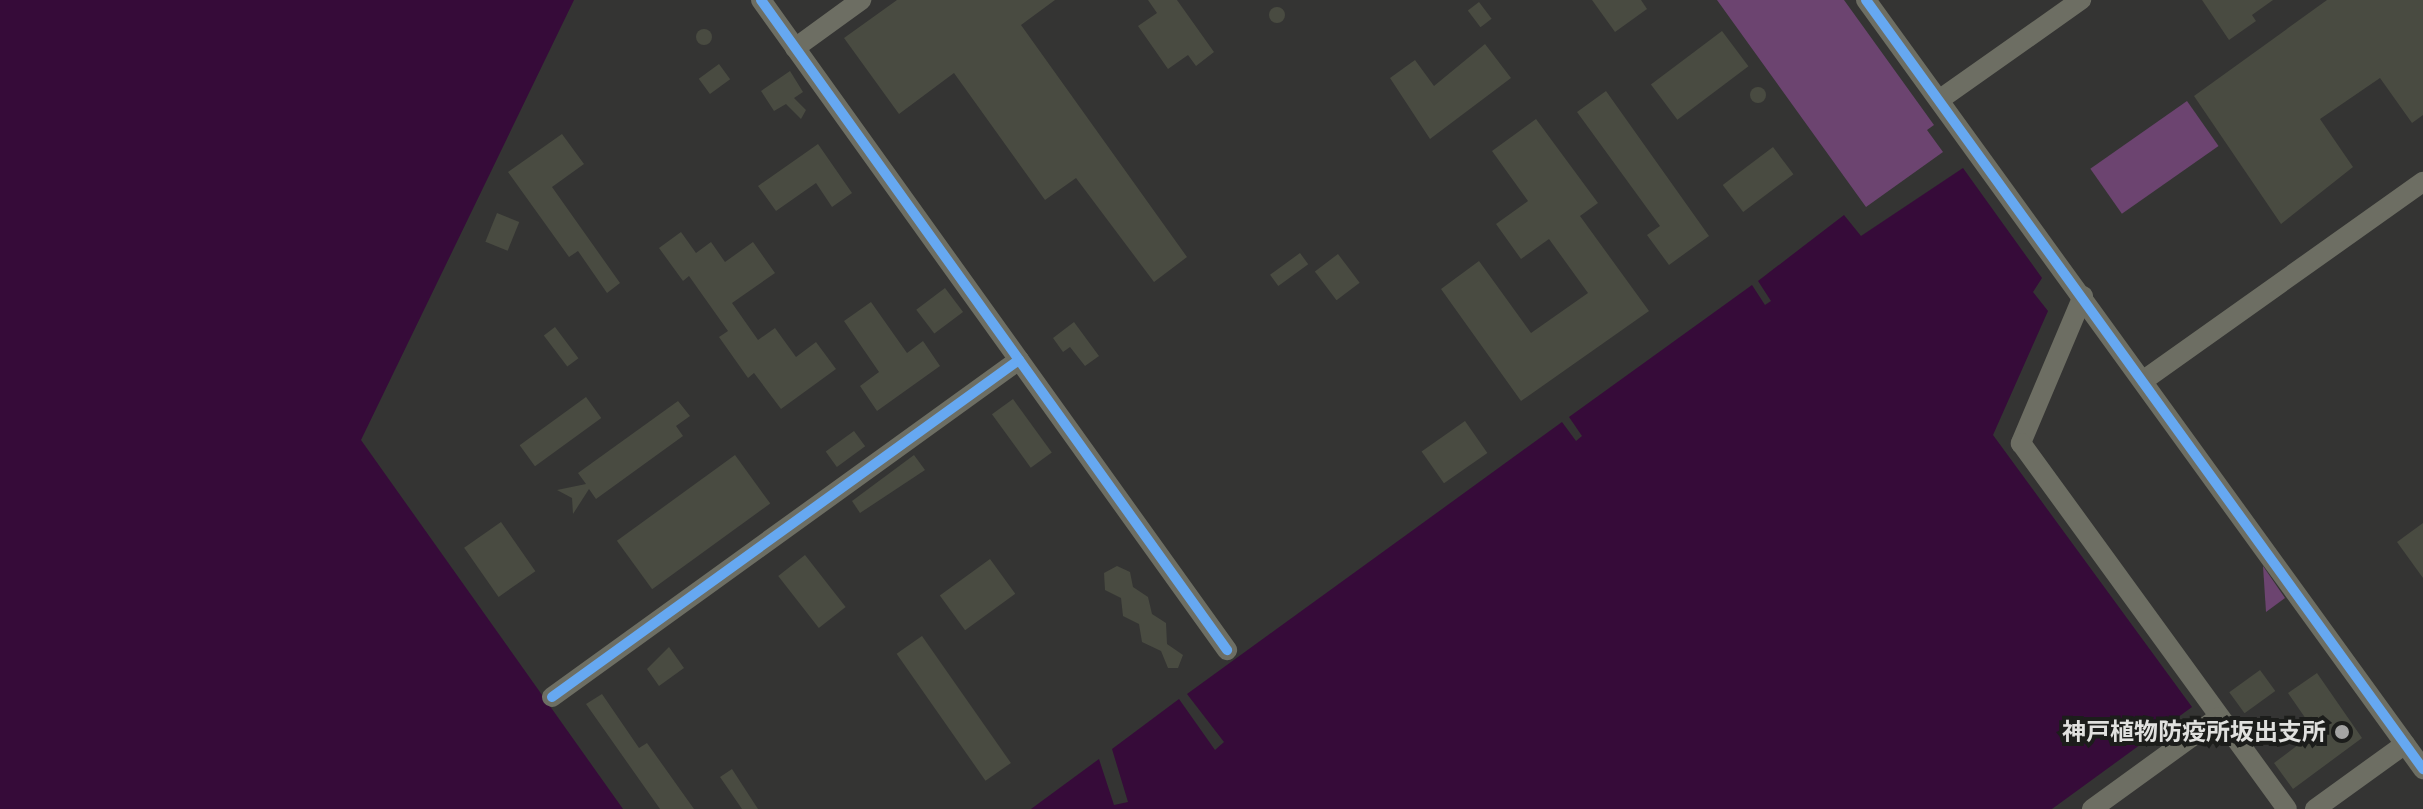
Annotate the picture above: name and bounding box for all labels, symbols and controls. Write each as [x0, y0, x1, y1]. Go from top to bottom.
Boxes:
place label: 神戸植物防疫所坂出支所 [2062, 718, 2326, 746]
marker: 神戸植物防疫所坂出支所 [2333, 723, 2351, 741]

